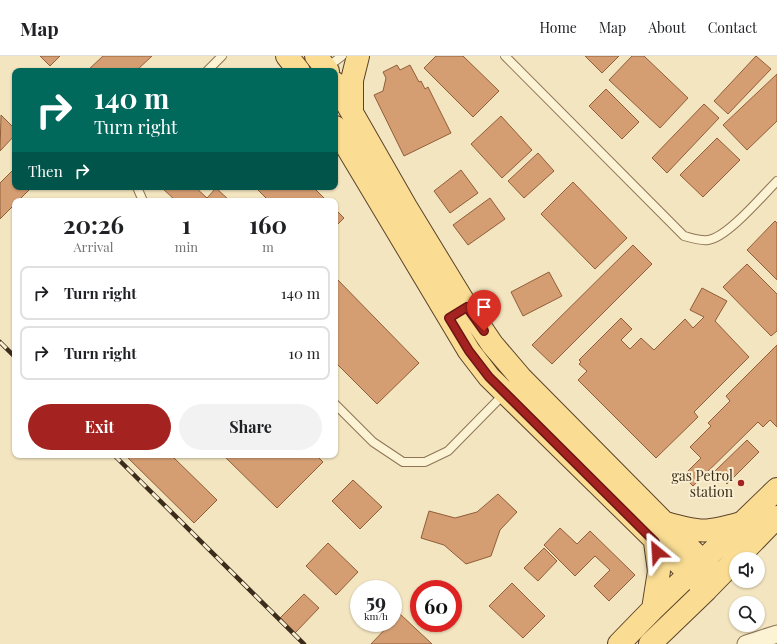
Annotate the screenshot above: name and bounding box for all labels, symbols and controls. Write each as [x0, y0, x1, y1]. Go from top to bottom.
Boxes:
text: Map [20, 15, 59, 41]
text: Home [539, 18, 577, 37]
text: Map [599, 18, 626, 37]
text: About [648, 18, 686, 37]
text: Contact [708, 18, 757, 37]
text: 140 m [94, 79, 169, 116]
icon: right [28, 84, 80, 136]
text: Turn right [94, 115, 177, 139]
icon: right [71, 160, 93, 182]
text: Then [28, 161, 63, 181]
text: 20:26 [63, 208, 124, 240]
text: 1 [182, 208, 191, 240]
text: 160 [249, 208, 287, 240]
text: Arrival [73, 238, 113, 255]
text: min [175, 238, 198, 255]
text: m [262, 238, 274, 255]
icon: right [30, 282, 52, 304]
text: Turn right [64, 283, 137, 303]
text: 140 m [281, 283, 320, 303]
pin [467, 290, 501, 331]
icon: arrive [473, 296, 495, 318]
icon: right [30, 342, 52, 364]
text: Turn right [64, 343, 137, 363]
text: 10 m [288, 343, 320, 363]
button: Exit [28, 404, 171, 450]
button: Share [179, 404, 322, 450]
place label: gas Petrol station [671, 466, 734, 501]
marker: gas Petrol station [736, 478, 746, 488]
position arrow [636, 531, 678, 573]
map controls [729, 552, 765, 632]
button: sound [729, 552, 765, 588]
speed limit sign: 60 [410, 580, 462, 632]
text: 59 [366, 587, 386, 614]
button: search [729, 596, 765, 632]
text: km/h [364, 609, 388, 623]

